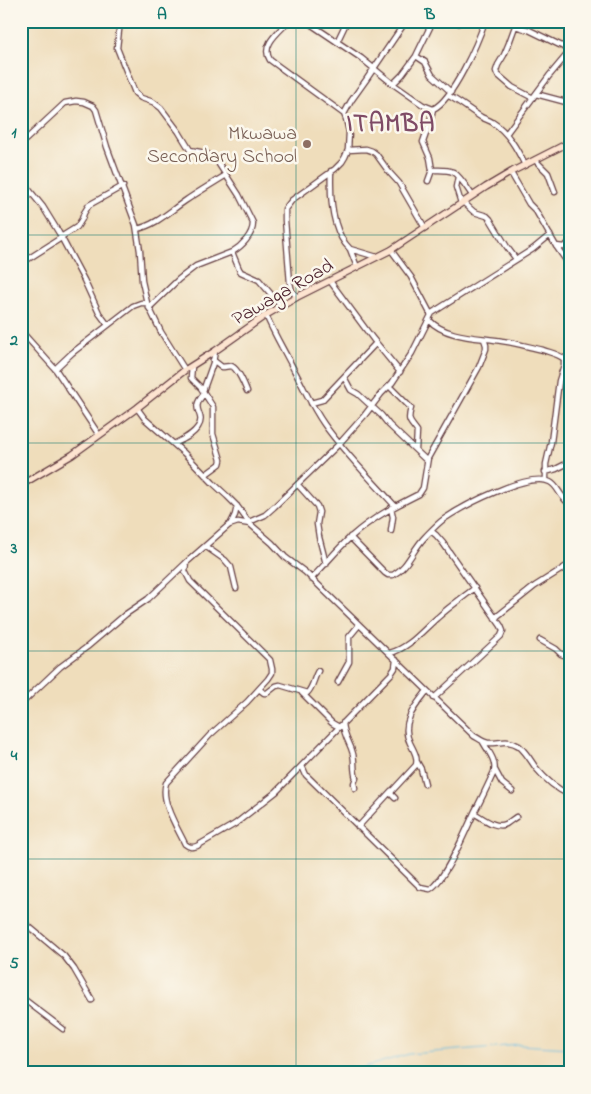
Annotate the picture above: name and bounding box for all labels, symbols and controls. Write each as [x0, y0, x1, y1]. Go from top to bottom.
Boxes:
text: A [157, 3, 167, 27]
text: B [424, 3, 436, 27]
district label: ITAMBA [346, 107, 436, 143]
place label: Mkwawa Secondary School [147, 120, 297, 172]
text: 1 [11, 121, 17, 145]
marker: Mkwawa Secondary School [301, 138, 313, 150]
street label: Pawaga Road [227, 252, 340, 335]
text: 2 [9, 329, 18, 353]
text: 3 [10, 537, 18, 561]
text: 4 [10, 744, 18, 768]
text: 5 [9, 952, 19, 976]

